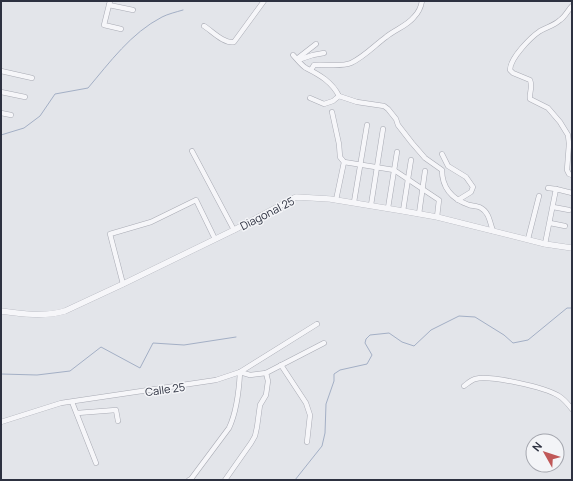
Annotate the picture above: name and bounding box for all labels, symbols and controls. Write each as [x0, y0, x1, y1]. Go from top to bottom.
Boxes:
street label: Diagonal 25 [237, 193, 297, 233]
street label: Calle 25 [144, 379, 186, 399]
north arrow [525, 433, 565, 473]
text: N [529, 439, 545, 454]

